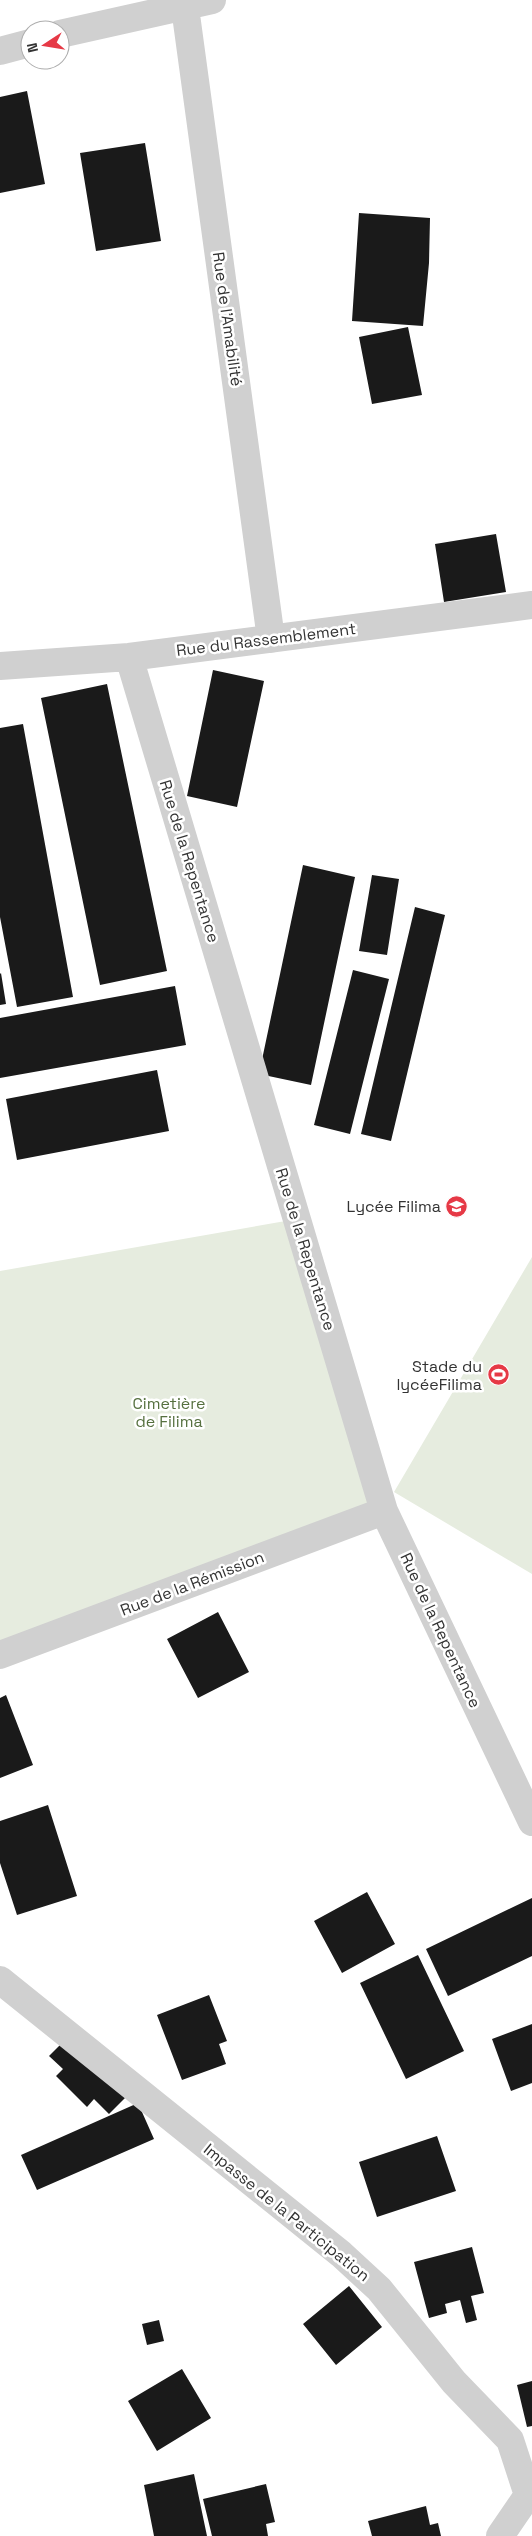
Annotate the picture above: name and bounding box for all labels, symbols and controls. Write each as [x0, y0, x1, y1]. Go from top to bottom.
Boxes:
north arrow [20, 20, 70, 70]
text: N [23, 41, 42, 54]
street label: Rue de l'Amabilité [208, 250, 247, 388]
street label: Rue du Rassemblement [175, 618, 357, 661]
street label: Rue de la Repentance [155, 777, 224, 945]
street label: Rue de la Repentance [271, 1165, 340, 1333]
school or university icon: Lycée Filima [445, 1194, 469, 1218]
place label: Lycée Filima [347, 1196, 441, 1217]
place label: Stade du lycéeFilima [396, 1356, 482, 1395]
sports icon: Stade du lycéeFilima [486, 1363, 510, 1387]
park label: Cimetière de Filima [132, 1393, 206, 1432]
street label: Rue de la Rémission [117, 1546, 267, 1621]
street label: Rue de la Repentance [395, 1549, 486, 1711]
street label: Impasse de la Participation [199, 2139, 374, 2286]

